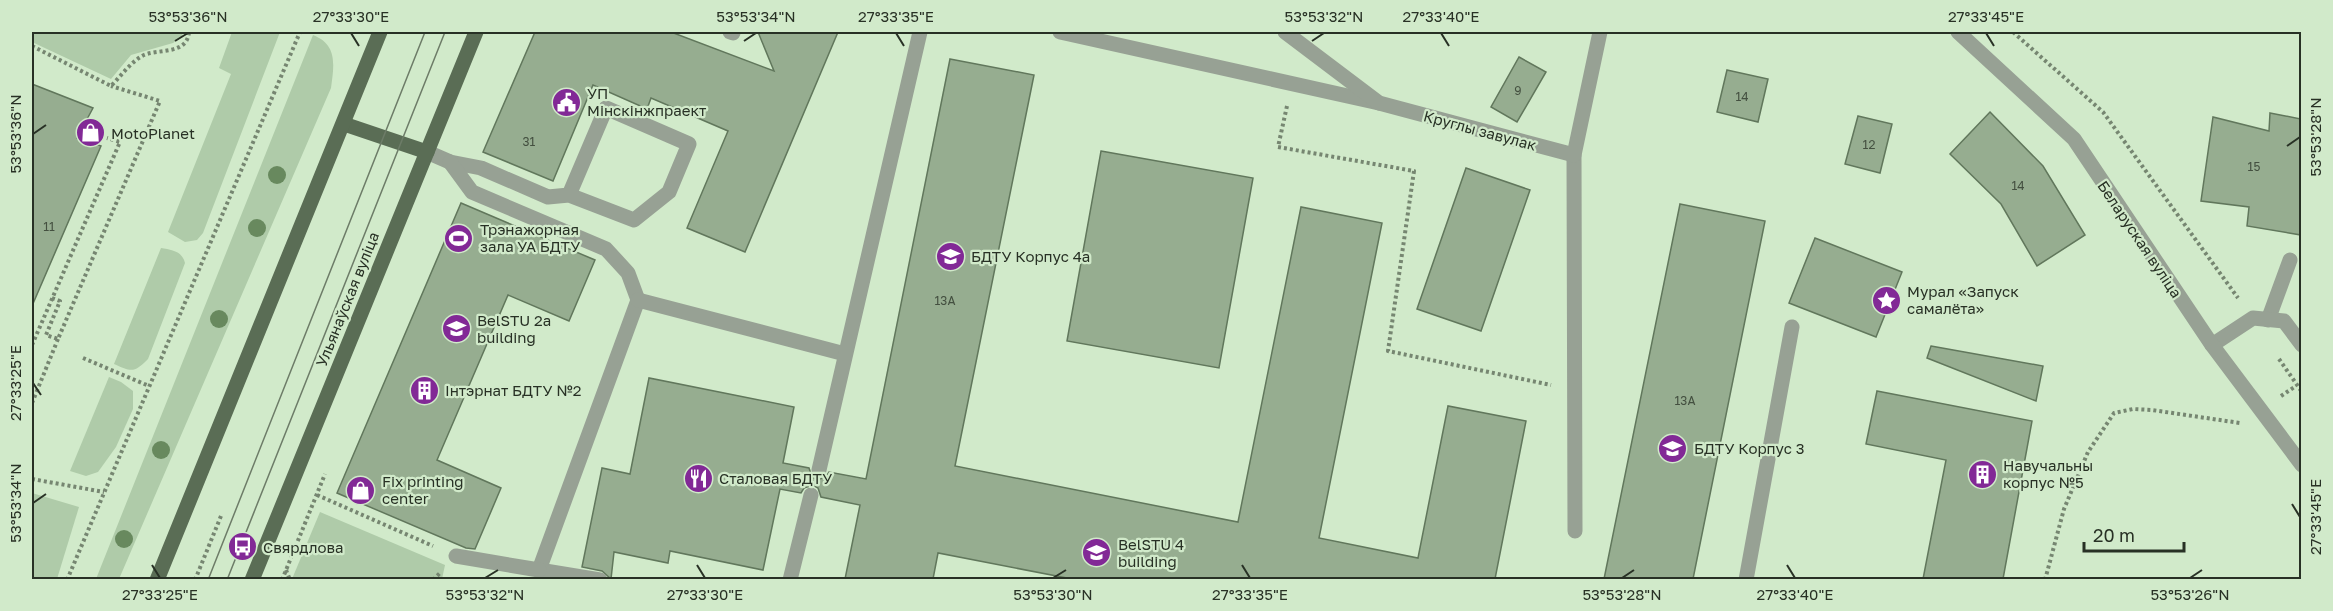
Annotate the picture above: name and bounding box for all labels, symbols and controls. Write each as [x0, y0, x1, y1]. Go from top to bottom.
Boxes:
text: 53°53'36"N [148, 7, 228, 25]
text: 27°33'30"E [313, 7, 389, 25]
text: 53°53'34"N [716, 7, 796, 25]
text: 27°33'35"E [858, 7, 934, 25]
text: 53°53'32"N [1285, 7, 1363, 25]
text: 27°33'40"E [1403, 7, 1479, 25]
text: 27°33'45"E [1948, 7, 2024, 25]
house number: 9 [1514, 83, 1522, 98]
place label: УП Мінскінжпраект [587, 84, 707, 119]
public building icon: УП Мінскінжпраект [550, 86, 582, 118]
house number: 14 [1735, 89, 1749, 104]
text: 53°53'36"N [6, 94, 24, 174]
text: 53°53'28"N [2306, 97, 2324, 177]
street label: Круглы завулак [1422, 106, 1539, 154]
shop icon: MotoPlanet [74, 117, 106, 149]
place label: MotoPlanet [111, 124, 195, 142]
house number: 31 [523, 134, 536, 149]
house number: 12 [1863, 137, 1875, 152]
house number: 15 [2248, 159, 2260, 174]
street label: Беларуская вуліца [2094, 177, 2186, 301]
house number: 14 [2011, 178, 2025, 193]
house number: 11 [43, 219, 55, 234]
place label: Трэнажорная зала УА БДТУ [480, 220, 580, 255]
sports icon: Трэнажорная зала УА БДТУ [443, 222, 475, 254]
street label: Ульянаўская вуліца [312, 229, 382, 369]
school or university icon: БДТУ Корпус 4а [934, 240, 966, 272]
place label: БДТУ Корпус 4а [971, 247, 1090, 265]
place label: Мурал «Запуск самалёта» [1907, 282, 2019, 317]
place icon: Мурал «Запуск самалёта» [1870, 284, 1902, 316]
house number: 13А [935, 293, 955, 308]
place label: BelSTU 2a building [477, 311, 551, 346]
school or university icon: BelSTU 2a building [440, 313, 472, 345]
text: 27°33'25"E [6, 345, 24, 421]
building icon: Інтэрнат БДТУ №2 [408, 374, 440, 406]
place label: Інтэрнат БДТУ №2 [445, 381, 581, 399]
house number: 13А [1675, 393, 1695, 408]
school or university icon: БДТУ Корпус 3 [1657, 432, 1689, 464]
place label: БДТУ Корпус 3 [1694, 439, 1804, 457]
place label: Навучальны корпус №5 [2003, 456, 2093, 491]
building icon: Навучальны корпус №5 [1966, 458, 1998, 490]
restaurant icon: Сталовая БДТУ [682, 462, 714, 494]
text: 53°53'34"N [6, 463, 24, 543]
place label: Сталовая БДТУ [719, 469, 832, 487]
place label: Fix printing center [382, 472, 464, 507]
shop icon: Fix printing center [345, 474, 377, 506]
text: 27°33'45"E [2306, 479, 2324, 555]
scale bar [2084, 515, 2184, 553]
text: 20 m [2093, 524, 2135, 546]
bus stop icon: Свярдлова [226, 531, 258, 563]
place label: BelSTU 4 building [1118, 535, 1184, 570]
school or university icon: BelSTU 4 building [1081, 537, 1113, 569]
place label: Свярдлова [263, 538, 343, 556]
text: 27°33'25"E [122, 585, 198, 603]
text: 53°53'32"N [446, 585, 524, 603]
text: 27°33'30"E [667, 585, 743, 603]
text: 53°53'30"N [1013, 585, 1093, 603]
text: 27°33'35"E [1212, 585, 1288, 603]
text: 53°53'28"N [1582, 585, 1662, 603]
text: 27°33'40"E [1757, 585, 1833, 603]
text: 53°53'26"N [2150, 585, 2230, 603]

